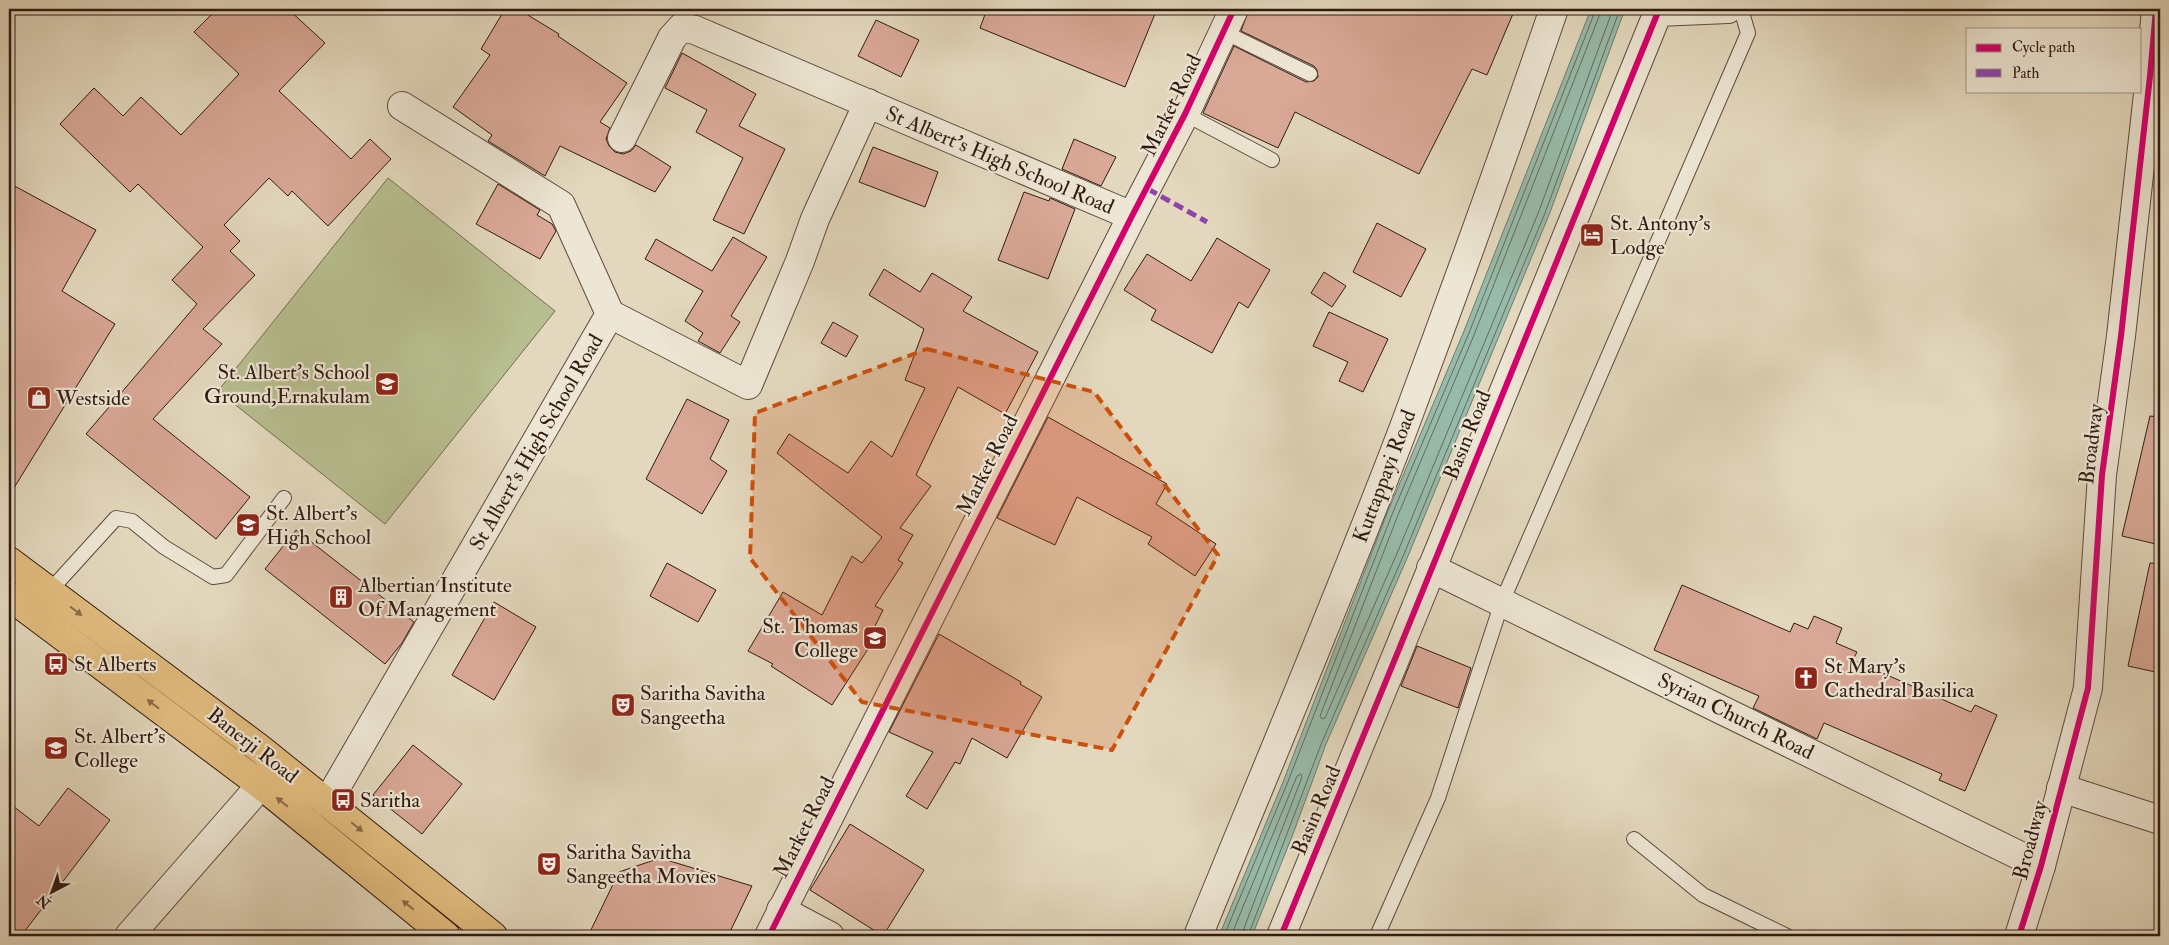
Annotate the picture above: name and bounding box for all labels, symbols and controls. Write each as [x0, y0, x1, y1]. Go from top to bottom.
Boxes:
legend [1966, 28, 2142, 92]
text: Cycle path [2012, 38, 2075, 58]
street label: Market Road [1135, 49, 1208, 161]
text: Path [2012, 64, 2039, 83]
street label: St Albert's High School Road [882, 100, 1119, 221]
place label: St. Antony's Lodge [1610, 210, 1710, 261]
hotel icon: St. Antony's Lodge [1579, 222, 1605, 248]
street label: St Albert's High School Road [463, 329, 610, 555]
place label: St. Albert’s School Ground,Ernakulam [204, 359, 371, 410]
school or university icon: St. Albert’s School Ground,Ernakulam [374, 371, 400, 397]
shop icon: Westside [26, 385, 52, 411]
place label: Westside [55, 385, 130, 412]
street label: Basin Road [1437, 386, 1498, 484]
street label: Broadway [2073, 401, 2110, 486]
street label: Kuttappayi Road [1347, 405, 1422, 546]
street label: Market Road [950, 409, 1025, 520]
place label: St. Albert's High School [266, 500, 372, 551]
school or university icon: St. Albert's High School [235, 512, 261, 538]
place label: Albertian Institute Of Management [357, 572, 512, 623]
building icon: Albertian Institute Of Management [328, 584, 354, 610]
one-way arrow [69, 606, 83, 616]
place label: St. Thomas College [762, 613, 858, 664]
school or university icon: St. Thomas College [862, 625, 888, 651]
bus stop icon: St Alberts [43, 651, 69, 677]
place label: St Alberts [74, 651, 156, 678]
place label: St Mary's Cathedral Basilica [1824, 653, 1975, 704]
church icon: St Mary's Cathedral Basilica [1793, 665, 1819, 691]
street label: Syrian Church Road [1653, 667, 1819, 766]
place label: Saritha Savitha Sangeetha [640, 680, 766, 731]
theatre icon: Saritha Savitha Sangeetha [610, 692, 636, 718]
one-way arrow [147, 698, 160, 709]
street label: Banerji Road [202, 701, 304, 790]
place label: St. Albert's College [74, 723, 166, 774]
school or university icon: St. Albert's College [43, 735, 69, 761]
street label: Basin Road [1286, 761, 1348, 859]
street label: Market Road [767, 771, 842, 882]
bus stop icon: Saritha [330, 787, 356, 813]
place label: Saritha [360, 787, 420, 814]
one-way arrow [276, 797, 289, 808]
street label: Broadway [2007, 797, 2054, 883]
one-way arrow [350, 822, 363, 833]
place label: Saritha Savitha Sangeetha Movies [566, 839, 716, 890]
theatre icon: Saritha Savitha Sangeetha Movies [536, 851, 562, 877]
north arrow [28, 868, 78, 918]
text: N [33, 891, 55, 913]
one-way arrow [402, 900, 415, 911]

